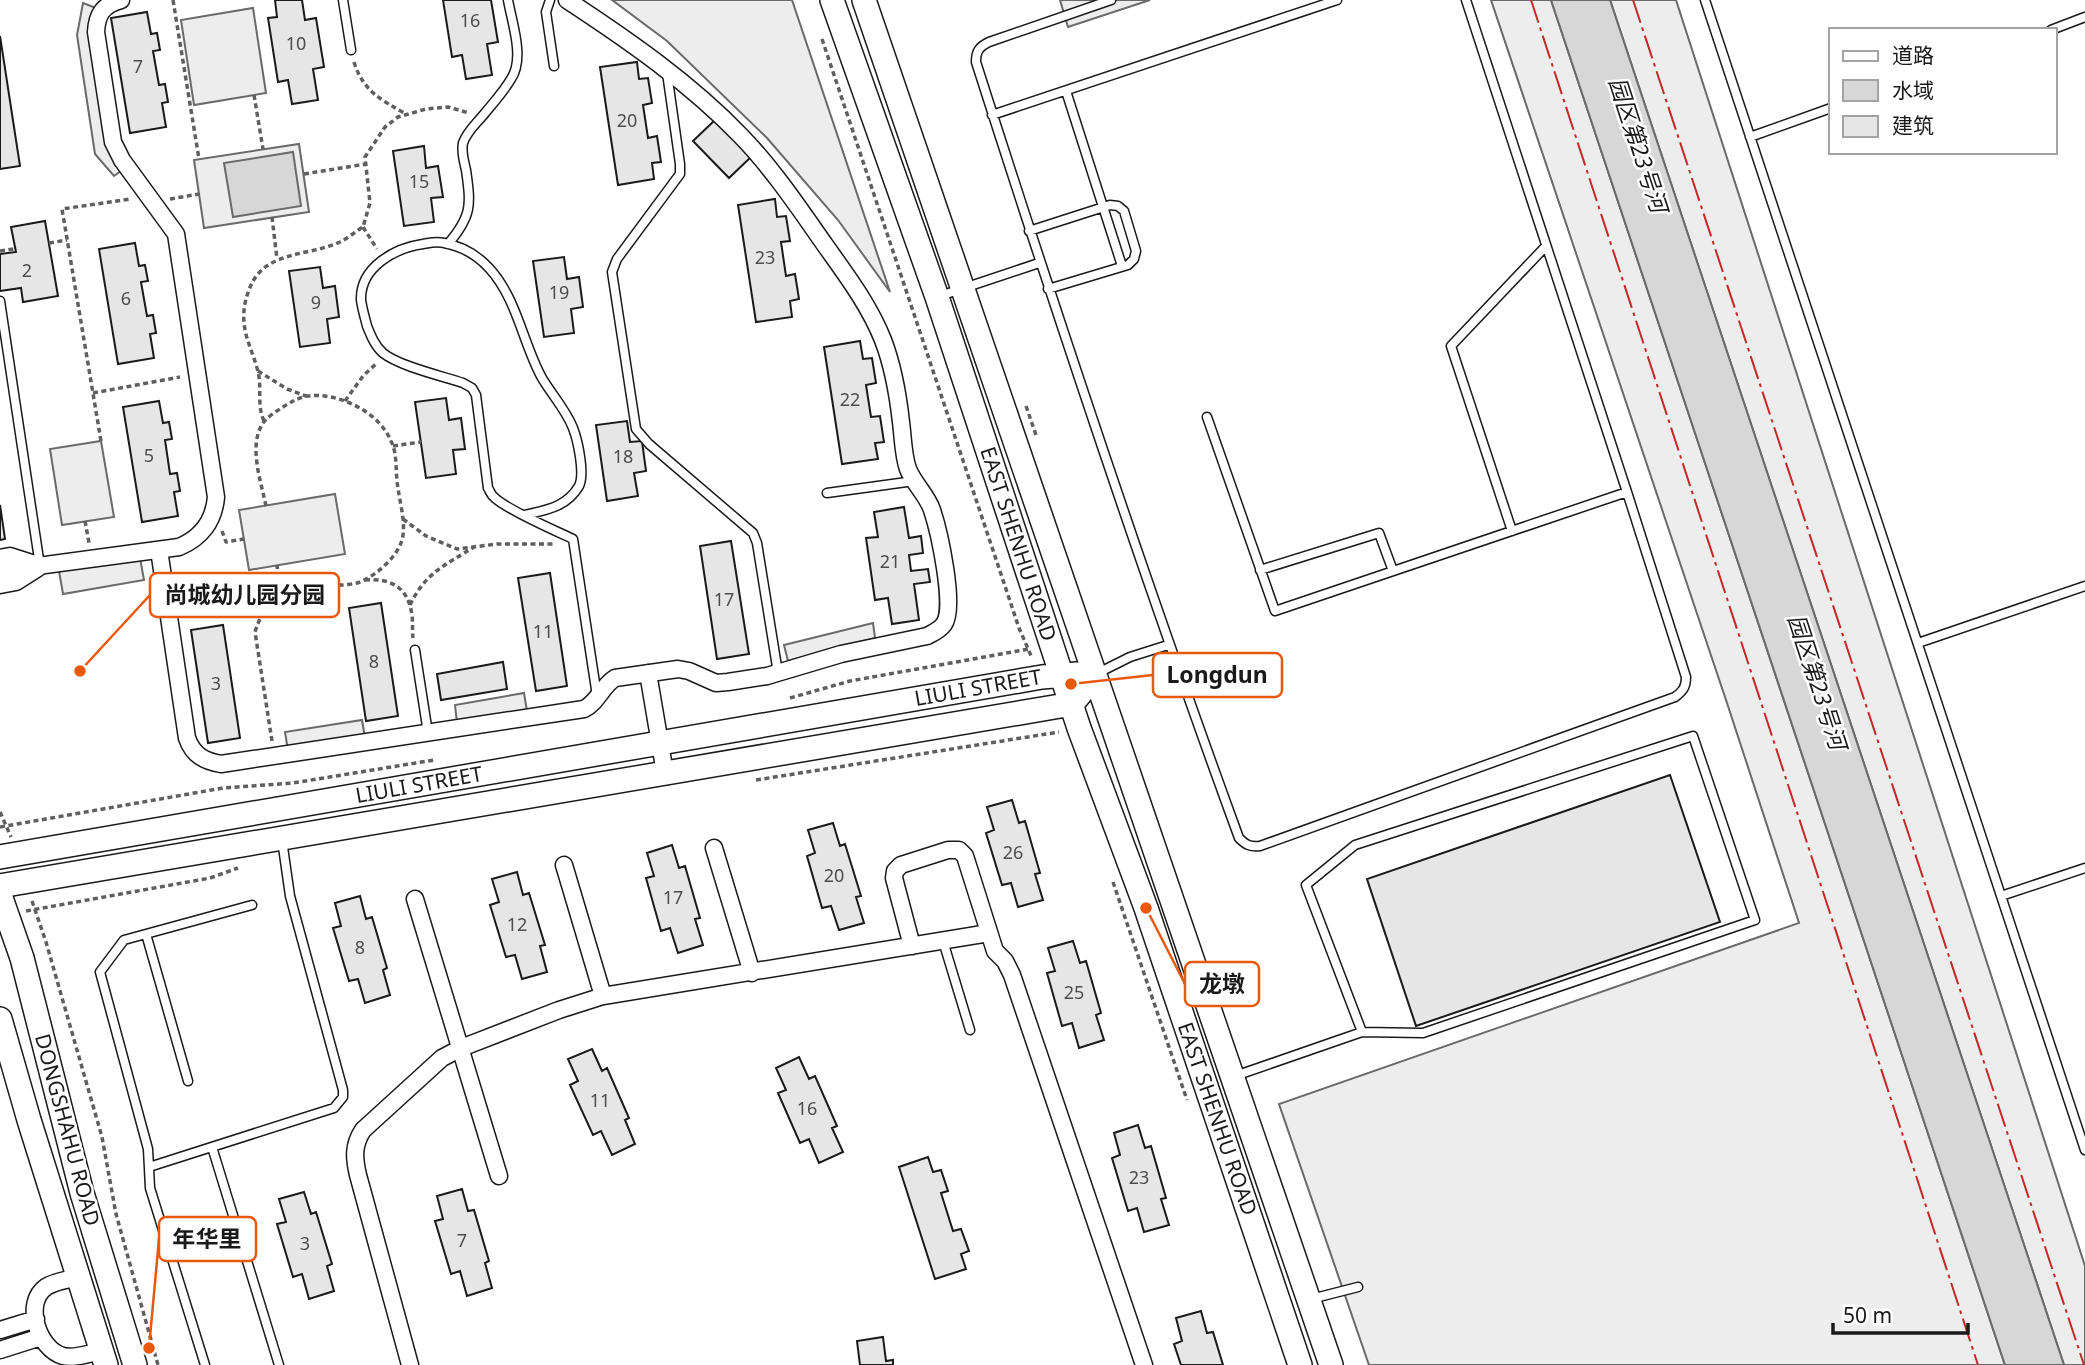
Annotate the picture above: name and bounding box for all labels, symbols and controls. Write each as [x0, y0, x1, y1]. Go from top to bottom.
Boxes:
house number: 16 [460, 8, 480, 32]
legend [1829, 28, 2057, 154]
house number: 10 [286, 31, 306, 55]
text: 道路 [1892, 41, 1934, 69]
house number: 7 [133, 54, 143, 78]
water label: 园区第23号河 [1602, 73, 1677, 220]
text: 水域 [1892, 76, 1934, 104]
house number: 20 [617, 108, 637, 132]
text: 建筑 [1892, 111, 1934, 139]
house number: 15 [409, 169, 429, 193]
house number: 23 [755, 245, 775, 269]
house number: 2 [22, 258, 32, 282]
house number: 19 [549, 280, 569, 304]
house number: 6 [121, 286, 131, 310]
house number: 9 [311, 290, 321, 314]
house number: 22 [840, 387, 860, 411]
house number: 5 [144, 443, 154, 467]
street label: EAST SHENHU ROAD [974, 443, 1064, 644]
house number: 18 [613, 444, 633, 468]
house number: 21 [880, 549, 900, 573]
callout: 尚城幼儿园分园 [150, 573, 339, 617]
text: 尚城幼儿园分园 [165, 578, 326, 610]
house number: 17 [714, 587, 734, 611]
water label: 园区第23号河 [1781, 610, 1856, 757]
house number: 11 [533, 619, 553, 643]
house number: 8 [369, 649, 379, 673]
callout: Longdun [1153, 653, 1282, 697]
text: Longdun [1166, 658, 1268, 690]
street label: LIULI STREET [912, 662, 1044, 712]
house number: 3 [211, 671, 221, 695]
street label: LIULI STREET [353, 759, 485, 809]
house number: 26 [1003, 840, 1023, 864]
house number: 20 [824, 863, 844, 887]
house number: 17 [663, 885, 683, 909]
house number: 12 [507, 912, 527, 936]
house number: 8 [355, 935, 365, 959]
callout: 龙墩 [1185, 962, 1259, 1006]
text: 龙墩 [1199, 967, 1245, 999]
house number: 25 [1064, 980, 1084, 1004]
street label: EAST SHENHU ROAD [1172, 1018, 1264, 1219]
street label: DONGSHAHU ROAD [29, 1031, 107, 1229]
house number: 11 [590, 1088, 610, 1112]
house number: 16 [797, 1096, 817, 1120]
house number: 23 [1129, 1165, 1149, 1189]
callout: 年华里 [159, 1217, 256, 1261]
text: 年华里 [173, 1222, 242, 1254]
house number: 7 [457, 1228, 467, 1252]
house number: 3 [300, 1231, 310, 1255]
scale bar [1833, 1292, 1968, 1336]
text: 50 m [1843, 1301, 1892, 1329]

